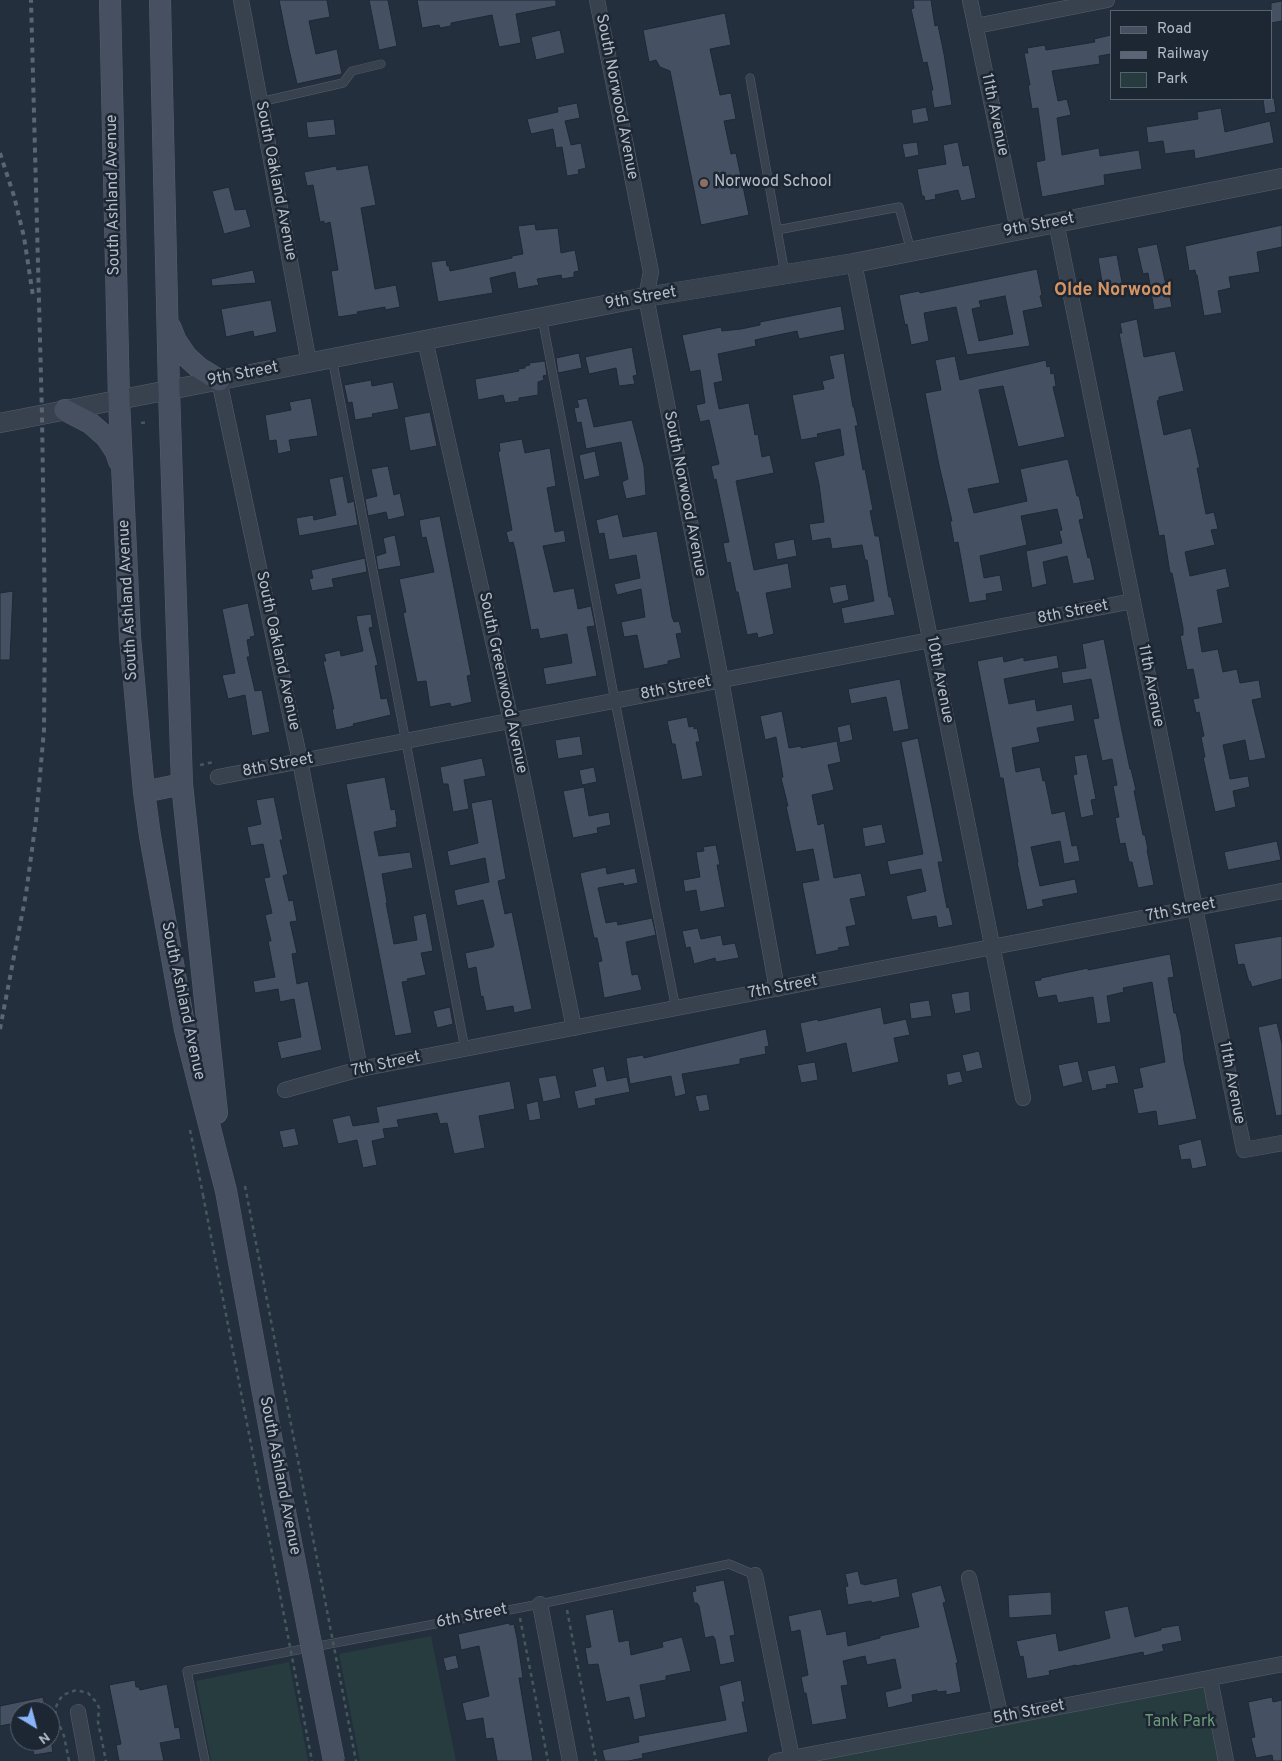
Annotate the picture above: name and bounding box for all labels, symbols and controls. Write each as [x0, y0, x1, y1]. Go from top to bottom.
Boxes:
legend [1110, 10, 1272, 100]
street label: South Norwood Avenue [591, 13, 641, 181]
text: Road [1157, 20, 1192, 39]
text: Railway [1157, 45, 1209, 64]
text: Park [1157, 70, 1188, 89]
street label: 11th Avenue [976, 72, 1012, 158]
street label: South Oakland Avenue [250, 99, 300, 263]
street label: South Ashland Avenue [103, 114, 125, 276]
place label: Norwood School [714, 173, 832, 193]
marker: Norwood School [698, 177, 710, 189]
street label: 9th Street [1002, 210, 1076, 242]
district label: Olde Norwood [1054, 280, 1172, 302]
street label: 9th Street [604, 283, 678, 315]
street label: 9th Street [206, 359, 280, 391]
street label: South Norwood Avenue [659, 410, 709, 578]
street label: South Ashland Avenue [115, 519, 143, 681]
street label: South Oakland Avenue [251, 570, 303, 732]
street label: South Greenwood Avenue [473, 591, 531, 775]
street label: 8th Street [1036, 597, 1110, 629]
street label: 10th Avenue [921, 635, 957, 725]
street label: 11th Avenue [1133, 643, 1167, 729]
street label: 8th Street [639, 673, 713, 705]
street label: 8th Street [241, 750, 315, 782]
street label: 7th Street [1145, 895, 1217, 927]
street label: South Ashland Avenue [156, 920, 208, 1082]
street label: 7th Street [747, 972, 819, 1004]
street label: 11th Avenue [1214, 1040, 1248, 1126]
street label: 7th Street [350, 1048, 422, 1082]
street label: South Ashland Avenue [254, 1395, 304, 1557]
street label: 6th Street [435, 1601, 509, 1633]
street label: 5th Street [992, 1697, 1066, 1729]
north arrow [10, 1701, 60, 1751]
park label: Tank Park [1144, 1713, 1216, 1733]
text: N [35, 1728, 53, 1747]

